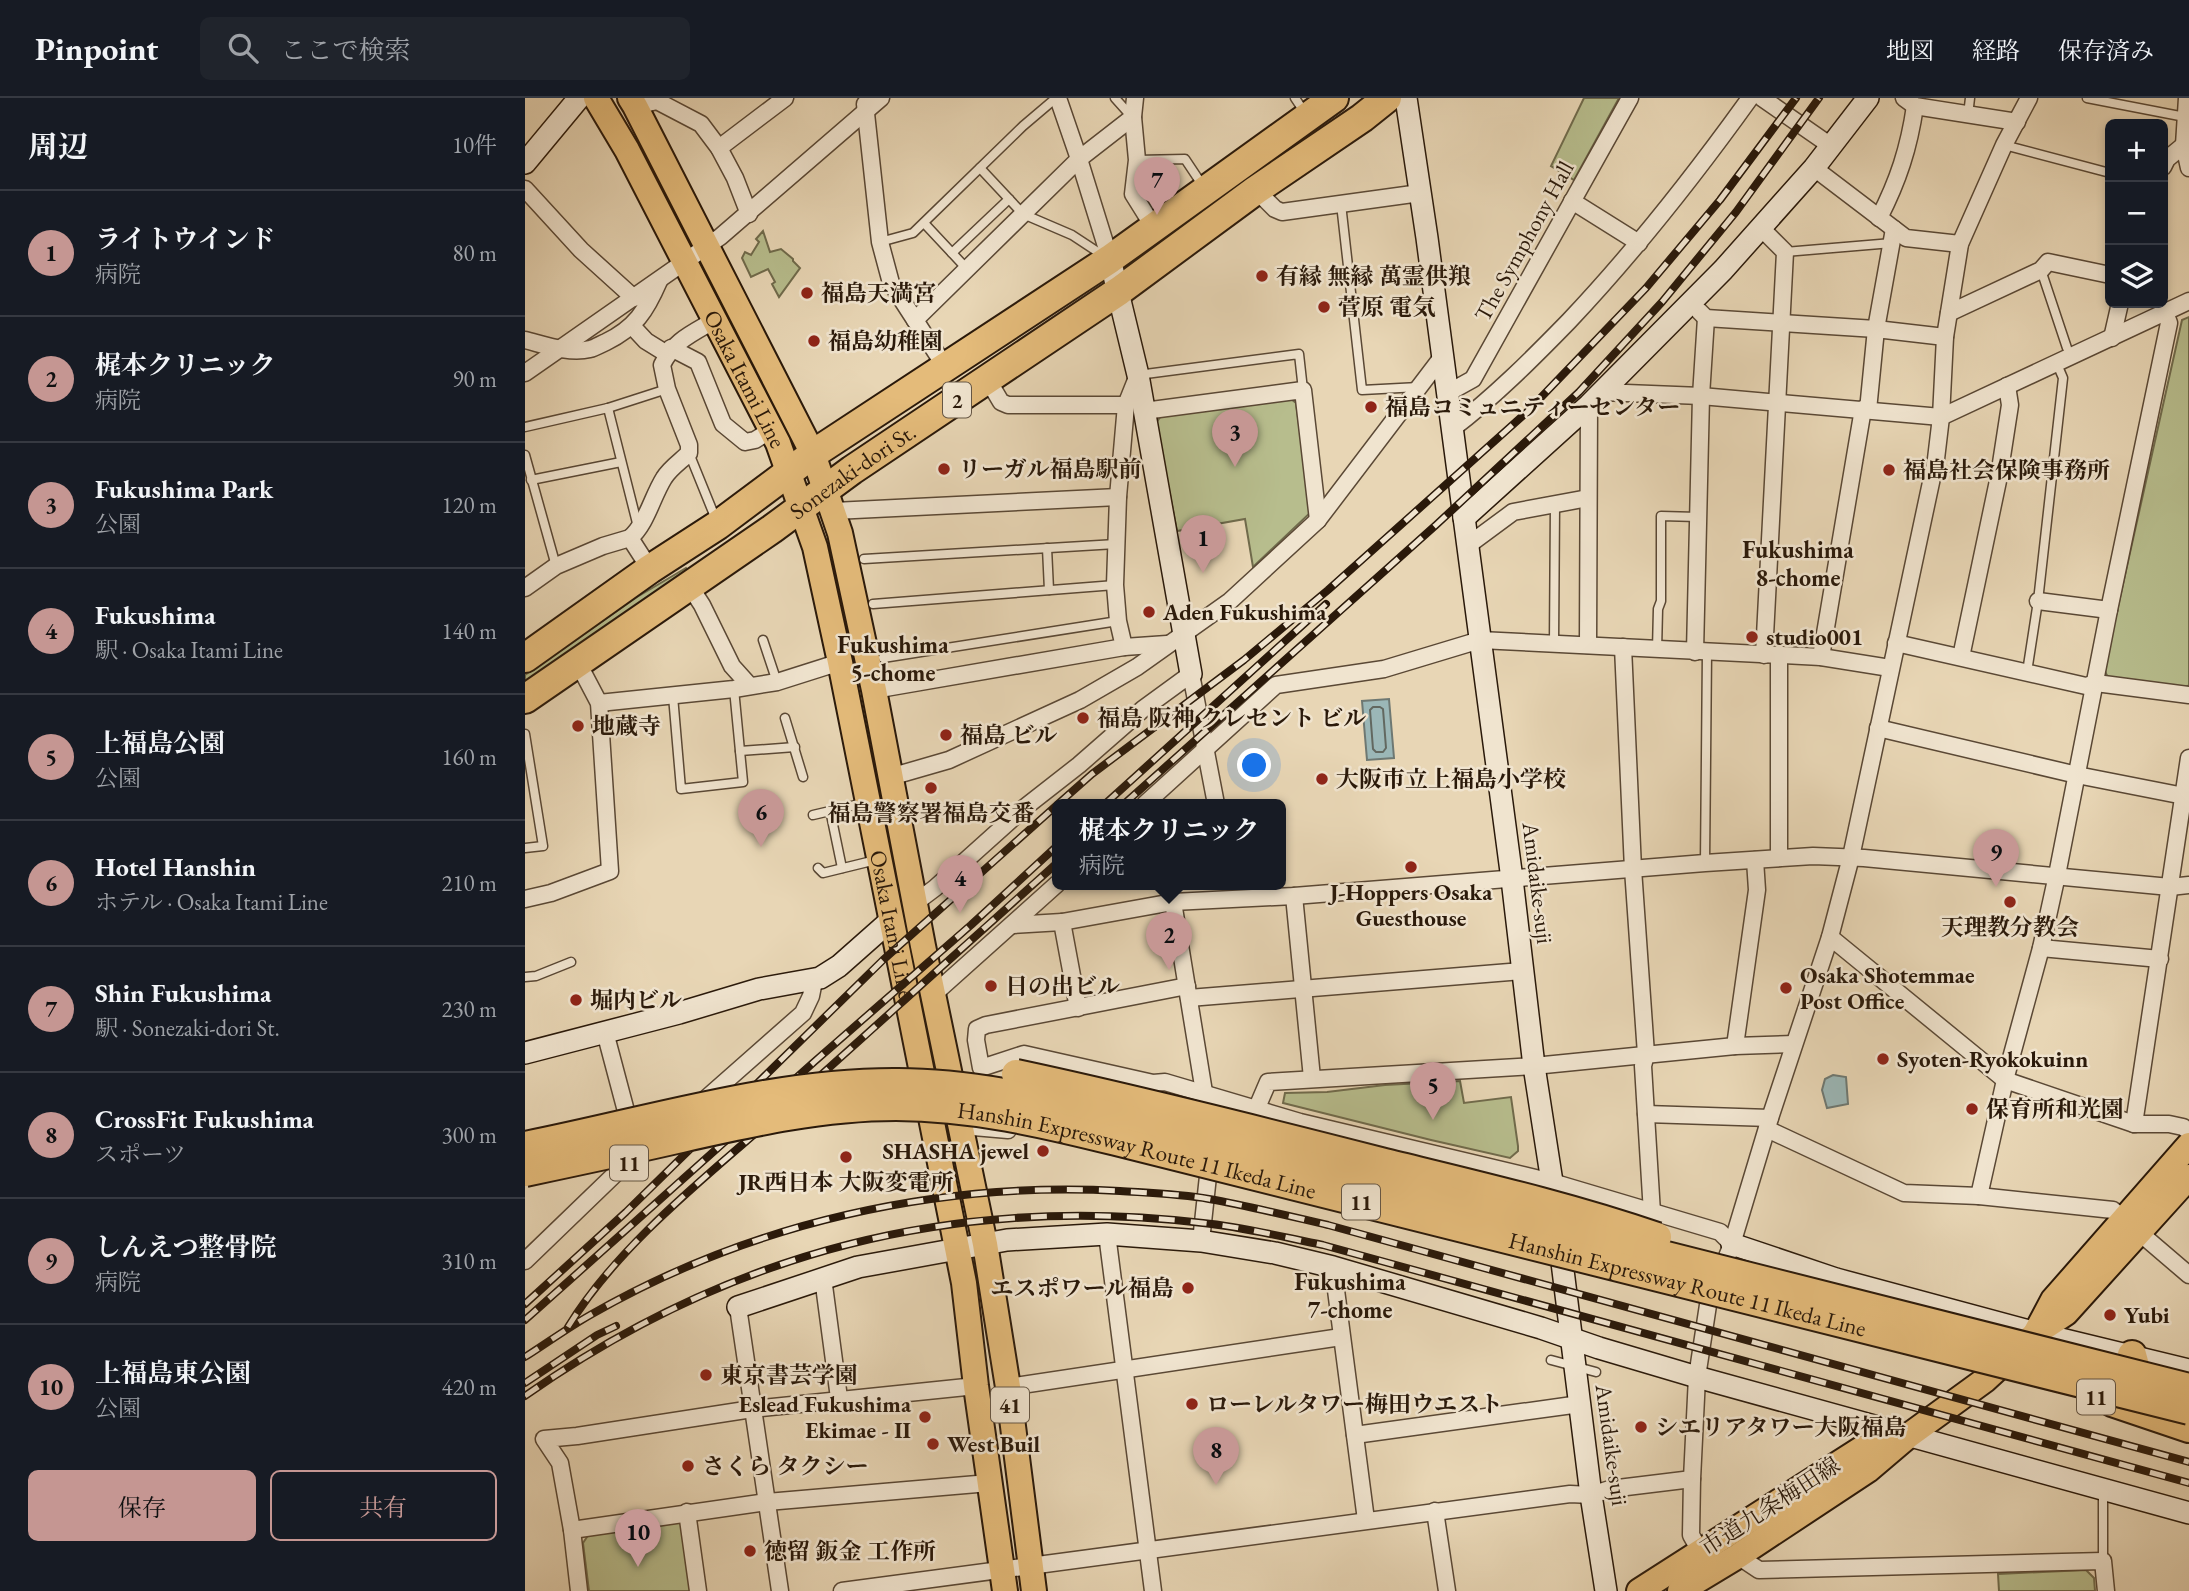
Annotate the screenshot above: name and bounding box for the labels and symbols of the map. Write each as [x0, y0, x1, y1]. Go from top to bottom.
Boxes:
street label: The Symphony Hall [1467, 155, 1581, 327]
pin: 7 [1134, 157, 1180, 215]
place label: 有縁 無縁 萬霊供羪 [1276, 261, 1471, 291]
marker: 有縁 無縁 萬霊供羪 [1254, 268, 1270, 284]
place label: 福島天満宮 [821, 278, 936, 308]
marker: 福島天満宮 [799, 285, 815, 301]
place label: 菅原 電気 [1338, 292, 1435, 322]
marker: 菅原 電気 [1316, 299, 1332, 315]
street label: Osaka Itami Line [697, 305, 793, 453]
place label: 福島幼稚園 [828, 326, 943, 356]
marker: 福島幼稚園 [806, 333, 822, 349]
road number: 2 [943, 382, 971, 418]
place label: 福島コミュニティーセンター [1385, 392, 1680, 422]
marker: 福島コミュニティーセンター [1363, 399, 1379, 415]
pin: 3 [1212, 409, 1258, 467]
street label: Sonezaki-dori St. [783, 416, 922, 526]
place label: リーガル福島駅前 [958, 454, 1142, 484]
place label: 福島社会保険事務所 [1903, 455, 2110, 485]
marker: リーガル福島駅前 [936, 461, 952, 477]
marker: 福島社会保険事務所 [1881, 462, 1897, 478]
pin: 1 [1180, 515, 1226, 573]
district label: Fukushima 8-chome [1742, 534, 1854, 593]
place label: Aden Fukushima [1162, 597, 1327, 627]
marker: Aden Fukushima [1141, 604, 1157, 620]
place label: studio001 [1766, 622, 1863, 652]
district label: Fukushima 5-chome [837, 629, 949, 688]
marker: studio001 [1744, 629, 1760, 645]
place label: 福島 阪神 クレセント ビル [1097, 703, 1366, 733]
marker: 福島 阪神 クレセント ビル [1075, 710, 1091, 726]
place label: 地蔵寺 [592, 711, 661, 741]
marker: 地蔵寺 [570, 718, 586, 734]
place label: 福島 ビル [960, 720, 1057, 750]
marker: 福島 ビル [938, 727, 954, 743]
your location [1237, 748, 1271, 782]
place label: 大阪市立上福島小学校 [1336, 764, 1566, 794]
marker: 大阪市立上福島小学校 [1314, 771, 1330, 787]
marker: 福島警察署福島交番 [923, 780, 939, 796]
pin: 6 [738, 789, 784, 847]
place label: 福島警察署福島交番 [828, 798, 1035, 828]
street label: Amidaike-suji [1516, 819, 1560, 946]
pin: 9 [1973, 829, 2019, 887]
street label: Osaka Itami Line [863, 847, 922, 1002]
pin: 4 [937, 855, 983, 913]
marker: J-Hoppers Osaka Guesthouse [1403, 859, 1419, 875]
place label: J-Hoppers Osaka Guesthouse [1328, 877, 1493, 933]
marker: 天理教分教会 [2002, 894, 2018, 910]
pin: 2 [1146, 912, 1192, 970]
place label: 天理教分教会 [1941, 912, 2079, 942]
place label: Osaka Shotemmae Post Office [1800, 960, 1975, 1016]
place label: 日の出ビル [1005, 971, 1120, 1001]
marker: 日の出ビル [983, 978, 999, 994]
marker: Osaka Shotemmae Post Office [1778, 980, 1794, 996]
place label: 堀内ビル [590, 985, 682, 1015]
marker: 堀内ビル [568, 992, 584, 1008]
place label: Syoten-Ryokokuinn [1897, 1044, 2088, 1074]
marker: Syoten-Ryokokuinn [1875, 1051, 1891, 1067]
pin: 5 [1410, 1062, 1456, 1120]
place label: 保育所和光園 [1986, 1094, 2124, 1124]
street label: Hanshin Expressway Route 11 Ikeda Line [956, 1095, 1319, 1206]
marker: 保育所和光園 [1964, 1101, 1980, 1117]
place label: SHASHA jewel [882, 1136, 1029, 1166]
marker: SHASHA jewel [1035, 1143, 1051, 1159]
road number: 11 [610, 1146, 648, 1180]
marker: JR西日本 大阪変電所 [838, 1149, 854, 1165]
place label: JR西日本 大阪変電所 [736, 1167, 954, 1197]
road number: 11 [1342, 1184, 1380, 1220]
street label: Hanshin Expressway Route 11 Ikeda Line [1506, 1225, 1869, 1344]
district label: Fukushima 7-chome [1294, 1266, 1406, 1325]
place label: エスポワール福島 [990, 1273, 1174, 1303]
marker: エスポワール福島 [1180, 1280, 1196, 1296]
place label: Yubi [2124, 1300, 2170, 1330]
marker: Yubi [2102, 1307, 2118, 1323]
place label: 東京書芸学園 [720, 1360, 858, 1390]
marker: 東京書芸学園 [698, 1367, 714, 1383]
road number: 11 [2077, 1380, 2115, 1414]
street label: Amidaike-suji [1588, 1381, 1635, 1508]
road number: 41 [991, 1388, 1029, 1422]
place label: Eslead Fukushima Ekimae - II [739, 1389, 912, 1445]
place label: ローレルタワー梅田ウエスト [1206, 1389, 1503, 1419]
marker: ローレルタワー梅田ウエスト [1184, 1396, 1200, 1412]
marker: Eslead Fukushima Ekimae - II [917, 1409, 933, 1425]
place label: シエリアタワー大阪福島 [1655, 1412, 1906, 1442]
marker: シエリアタワー大阪福島 [1633, 1419, 1649, 1435]
pin: 8 [1193, 1427, 1239, 1485]
place label: West Buil [947, 1429, 1041, 1459]
marker: West Buil [925, 1436, 941, 1452]
street label: 市道九条梅田線 [1694, 1450, 1846, 1562]
place label: さくら タクシー [702, 1451, 868, 1481]
marker: さくら タクシー [680, 1458, 696, 1474]
pin: 10 [615, 1509, 661, 1567]
place label: 徳留 鈑金 工作所 [764, 1536, 936, 1566]
marker: 徳留 鈑金 工作所 [742, 1543, 758, 1559]

